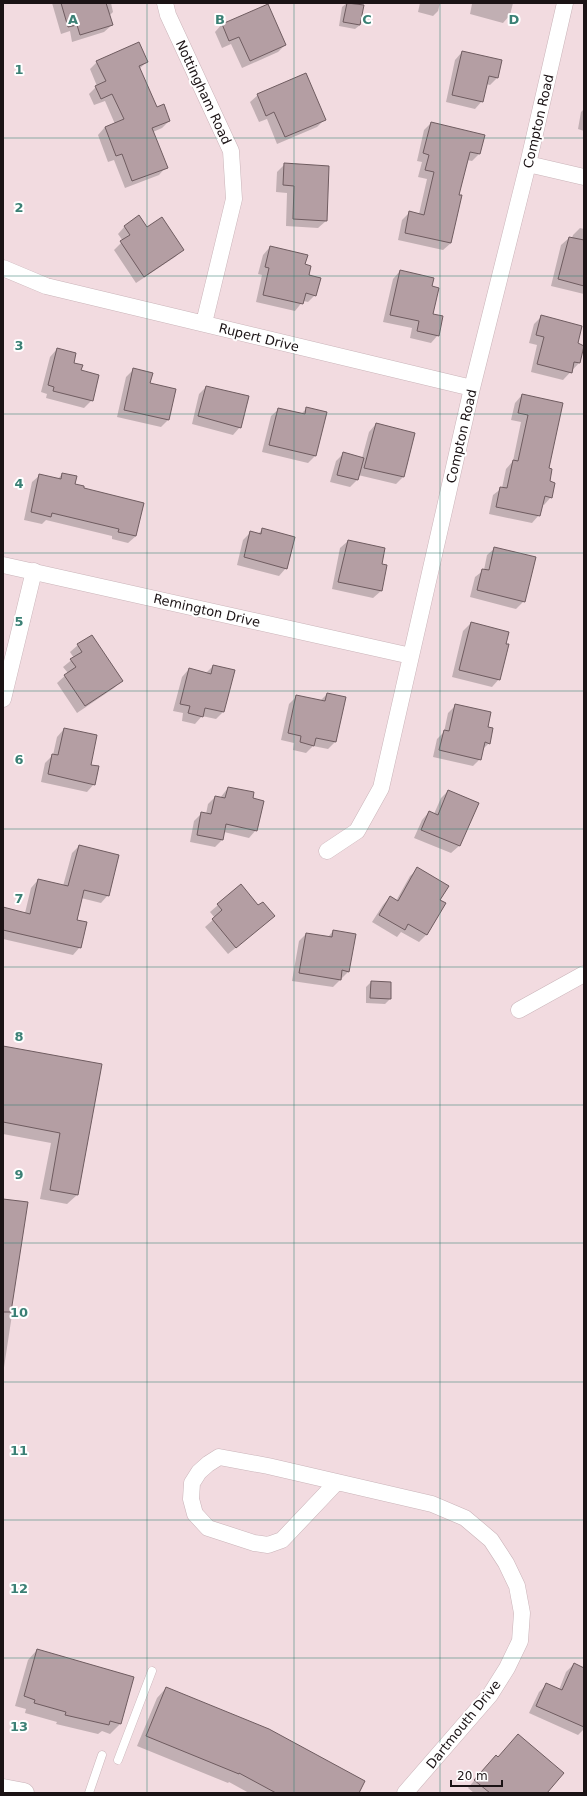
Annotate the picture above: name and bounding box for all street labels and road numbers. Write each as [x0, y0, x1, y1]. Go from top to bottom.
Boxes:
street label: Nottingham Road [173, 38, 234, 147]
street label: Compton Road [520, 73, 557, 170]
street label: Rupert Drive [217, 320, 301, 355]
street label: Compton Road [443, 388, 480, 485]
street label: Remington Drive [152, 591, 262, 630]
street label: Dartmouth Drive [423, 1677, 504, 1772]

